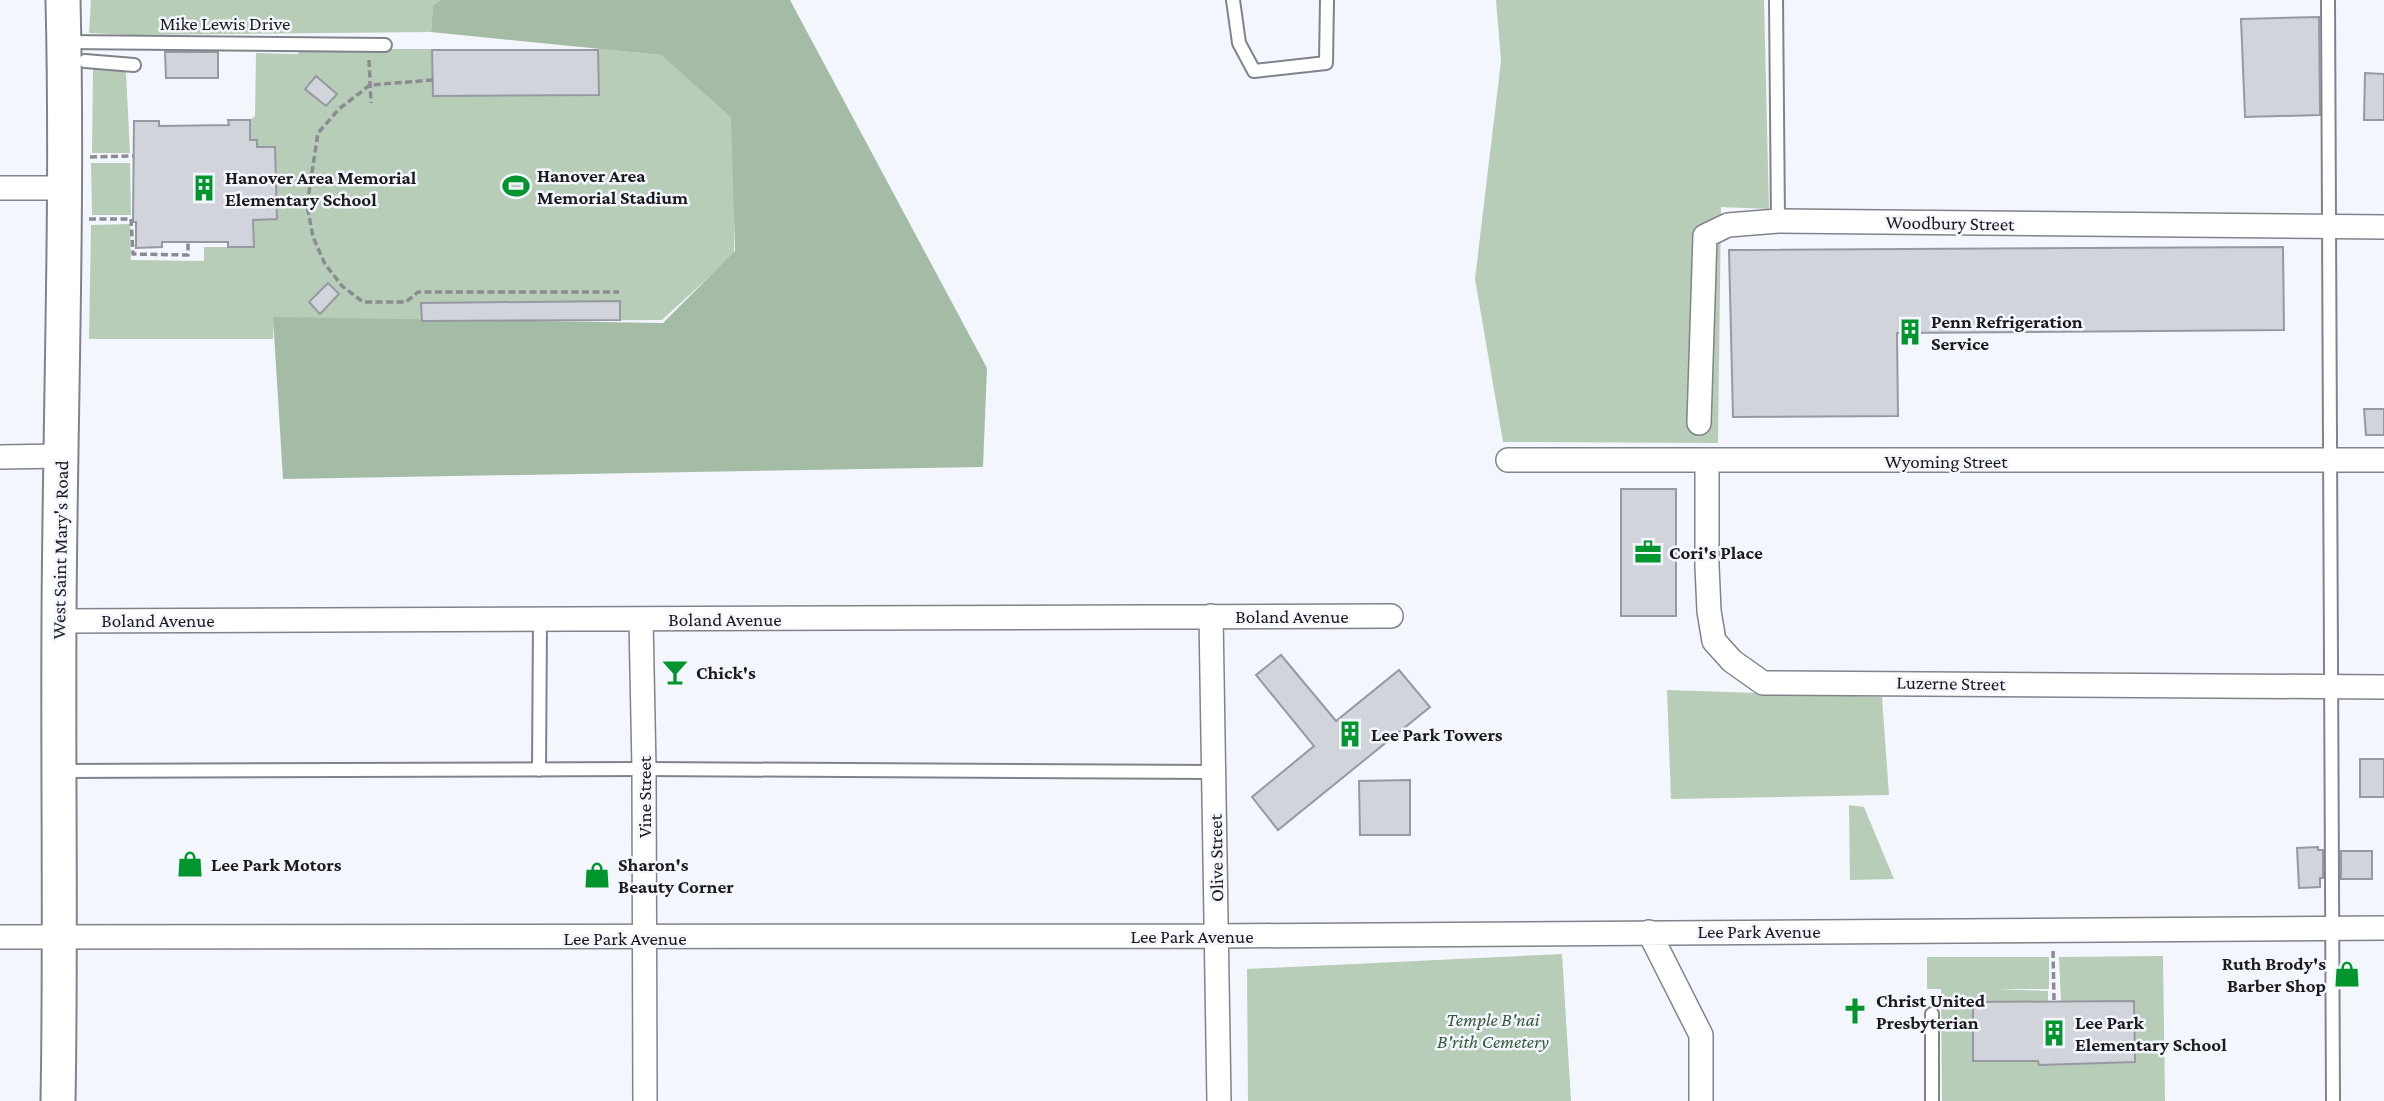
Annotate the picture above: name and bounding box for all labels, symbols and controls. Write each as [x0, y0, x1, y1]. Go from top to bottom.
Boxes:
street label: Mike Lewis Drive [160, 13, 290, 34]
place label: Hanover Area Memorial Stadium [537, 165, 688, 208]
place label: Hanover Area Memorial Elementary School [225, 167, 417, 210]
sports icon: Hanover Area Memorial Stadium [501, 171, 531, 201]
building icon: Hanover Area Memorial Elementary School [189, 173, 219, 203]
street label: Woodbury Street [1885, 211, 2015, 235]
place label: Penn Refrigeration Service [1931, 311, 2083, 354]
building icon: Penn Refrigeration Service [1895, 317, 1925, 347]
street label: Wyoming Street [1885, 451, 2008, 472]
street label: West Saint Mary's Road [48, 460, 72, 640]
office icon: Cori's Place [1633, 537, 1663, 567]
place label: Cori's Place [1669, 542, 1763, 563]
street label: Boland Avenue [1235, 606, 1349, 627]
street label: Boland Avenue [668, 609, 782, 630]
street label: Boland Avenue [101, 610, 215, 631]
bar icon: Chick's [660, 657, 690, 687]
place label: Chick's [696, 662, 756, 683]
street label: Luzerne Street [1896, 672, 2006, 694]
building icon: Lee Park Towers [1335, 719, 1365, 749]
place label: Lee Park Towers [1371, 724, 1503, 745]
street label: Vine Street [634, 755, 655, 838]
street label: Olive Street [1205, 813, 1227, 902]
shop icon: Lee Park Motors [175, 849, 205, 879]
place label: Lee Park Motors [211, 854, 342, 875]
place label: Sharon's Beauty Corner [618, 854, 734, 897]
shop icon: Sharon's Beauty Corner [582, 860, 612, 890]
street label: Lee Park Avenue [1697, 921, 1821, 942]
street label: Lee Park Avenue [1130, 926, 1254, 947]
street label: Lee Park Avenue [563, 928, 687, 949]
place label: Ruth Brody's Barber Shop [2222, 953, 2326, 996]
shop icon: Ruth Brody's Barber Shop [2332, 959, 2362, 989]
place label: Christ United Presbyterian [1876, 990, 1986, 1033]
church icon: Christ United Presbyterian [1840, 996, 1870, 1026]
park label: Temple B'nai B'rith Cemetery [1437, 1009, 1549, 1052]
place label: Lee Park Elementary School [2075, 1012, 2227, 1055]
building icon: Lee Park Elementary School [2039, 1018, 2069, 1048]

